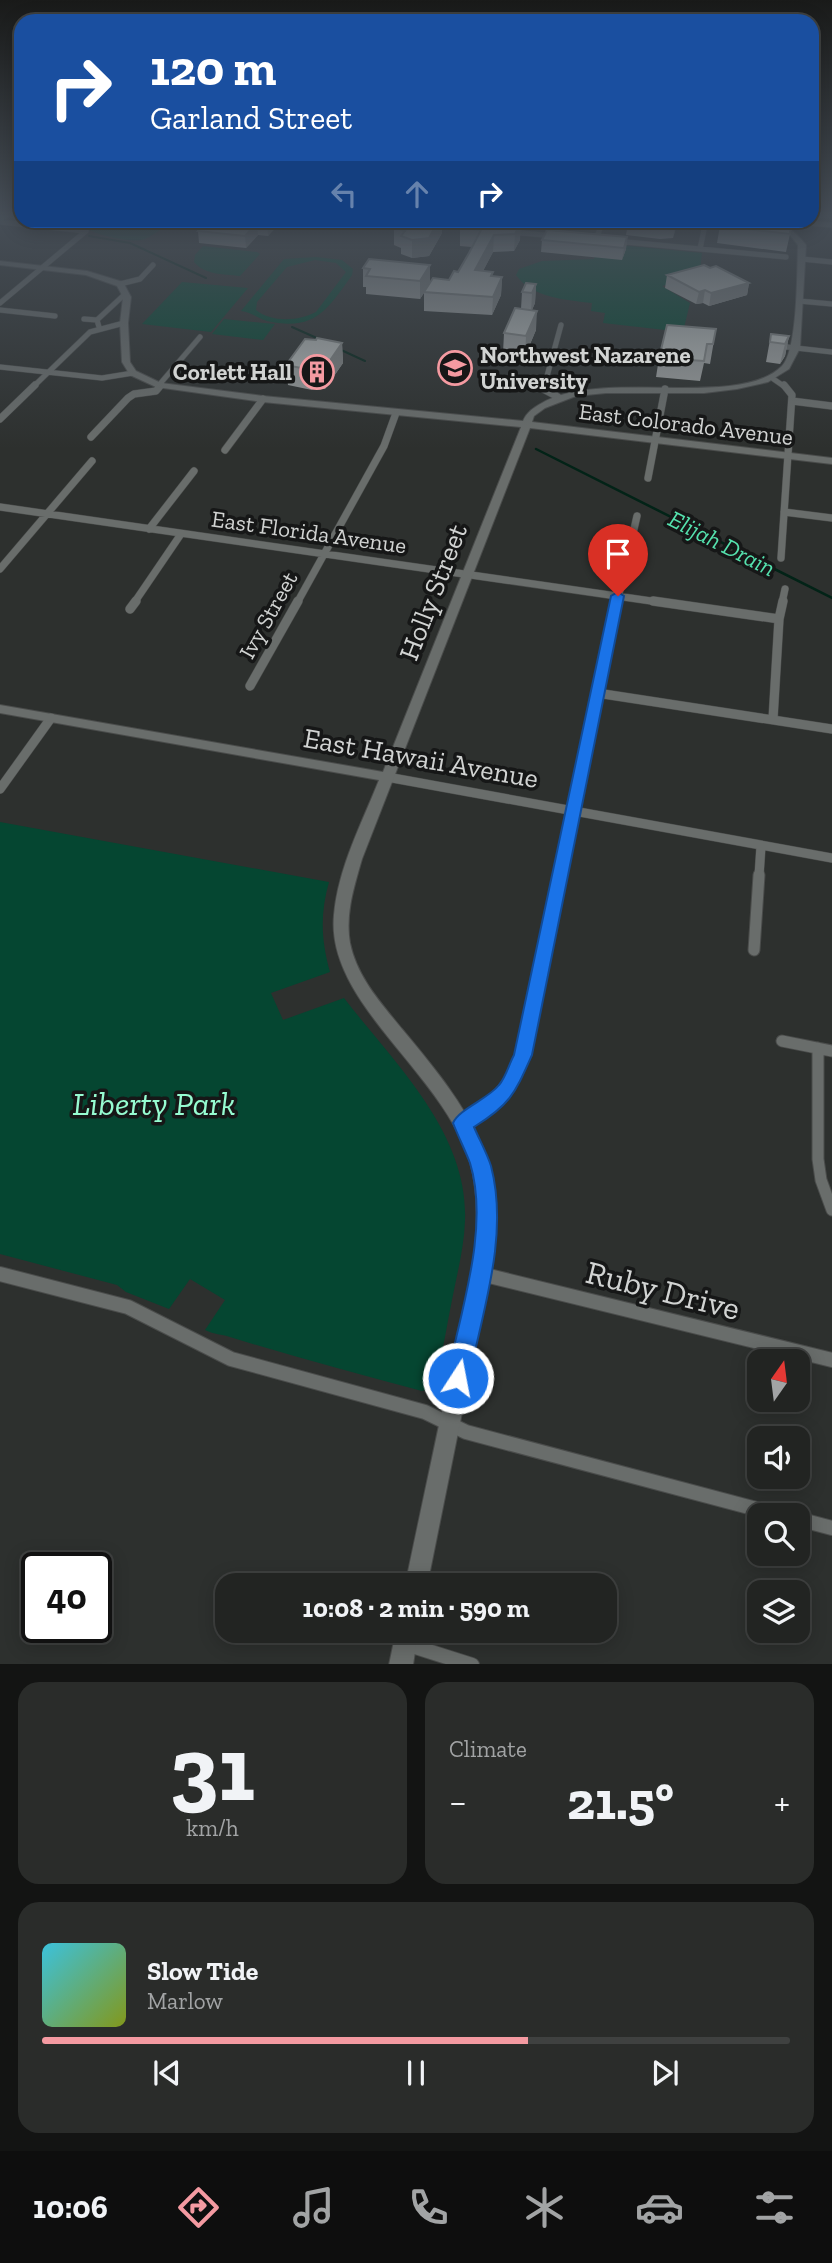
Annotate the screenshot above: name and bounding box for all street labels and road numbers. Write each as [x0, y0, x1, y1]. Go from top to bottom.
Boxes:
street label: East Colorado Avenue [577, 397, 795, 451]
street label: East Florida Avenue [210, 504, 408, 560]
street label: Holly Street [392, 519, 474, 665]
street label: Ivy Street [233, 566, 304, 663]
street label: East Hawaii Avenue [301, 721, 541, 795]
street label: Ruby Drive [582, 1252, 744, 1328]

